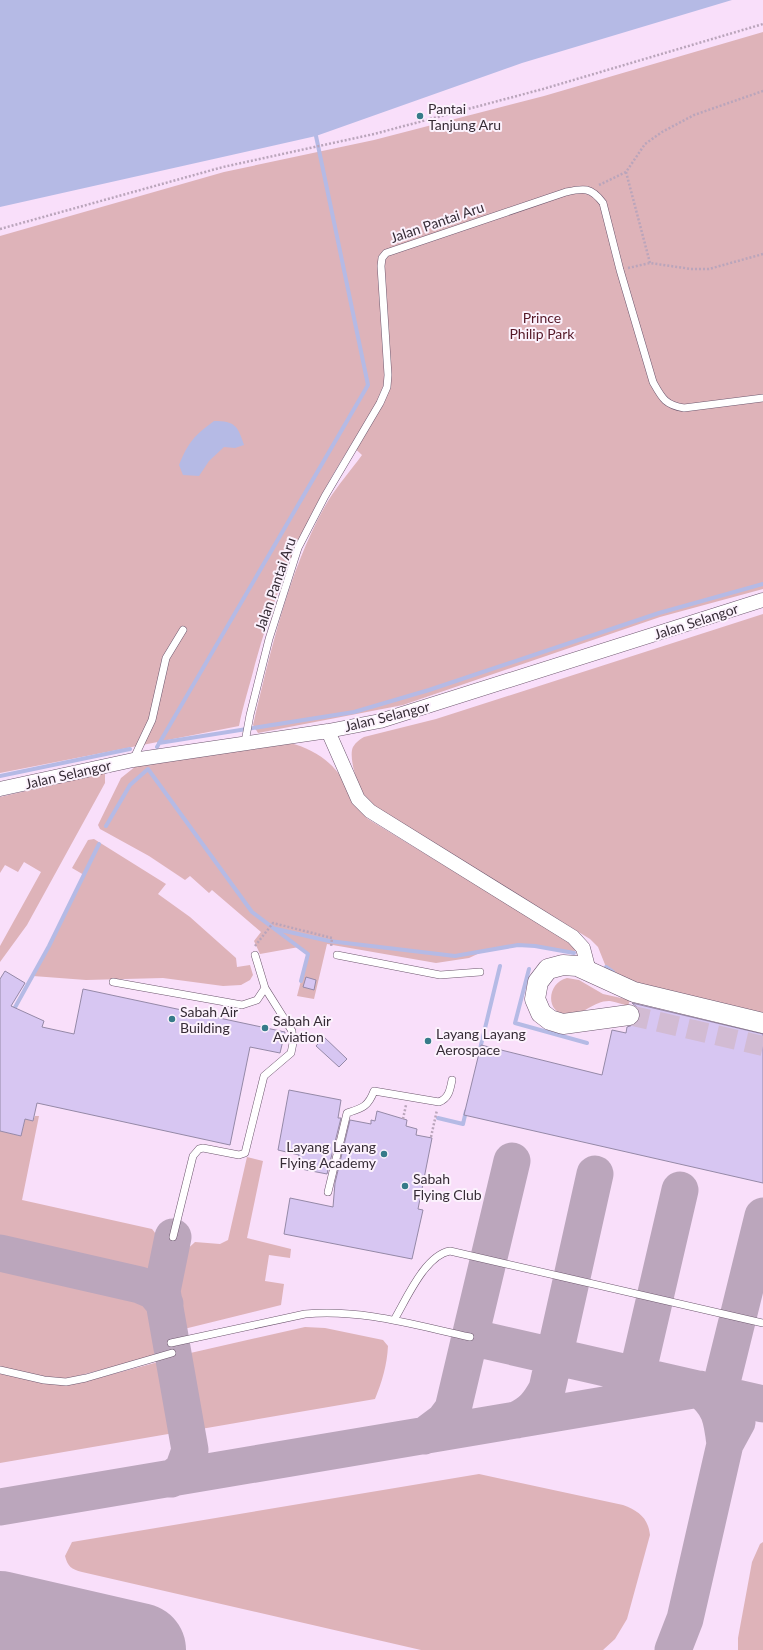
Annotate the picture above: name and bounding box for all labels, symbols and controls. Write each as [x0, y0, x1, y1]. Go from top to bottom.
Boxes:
place label: Pantai Tanjung Aru [428, 100, 501, 133]
marker: Pantai Tanjung Aru [415, 111, 425, 121]
street label: Jalan Pantai Aru [388, 198, 486, 246]
park label: Prince Philip Park [510, 309, 575, 342]
street label: Jalan Pantai Aru [251, 535, 299, 633]
street label: Jalan Selangor [652, 599, 740, 643]
street label: Jalan Selangor [343, 697, 431, 735]
street label: Jalan Selangor [23, 756, 113, 792]
place label: Sabah Air Building [180, 1003, 238, 1036]
place label: Sabah Air Aviation [273, 1012, 331, 1045]
marker: Sabah Air Building [167, 1014, 177, 1024]
marker: Sabah Air Aviation [260, 1023, 270, 1033]
place label: Layang Layang Aerospace [436, 1025, 526, 1058]
marker: Layang Layang Aerospace [423, 1036, 433, 1046]
place label: Layang Layang Flying Academy [279, 1138, 377, 1171]
marker: Layang Layang Flying Academy [379, 1149, 389, 1159]
place label: Sabah Flying Club [413, 1170, 482, 1203]
marker: Sabah Flying Club [400, 1181, 410, 1191]

